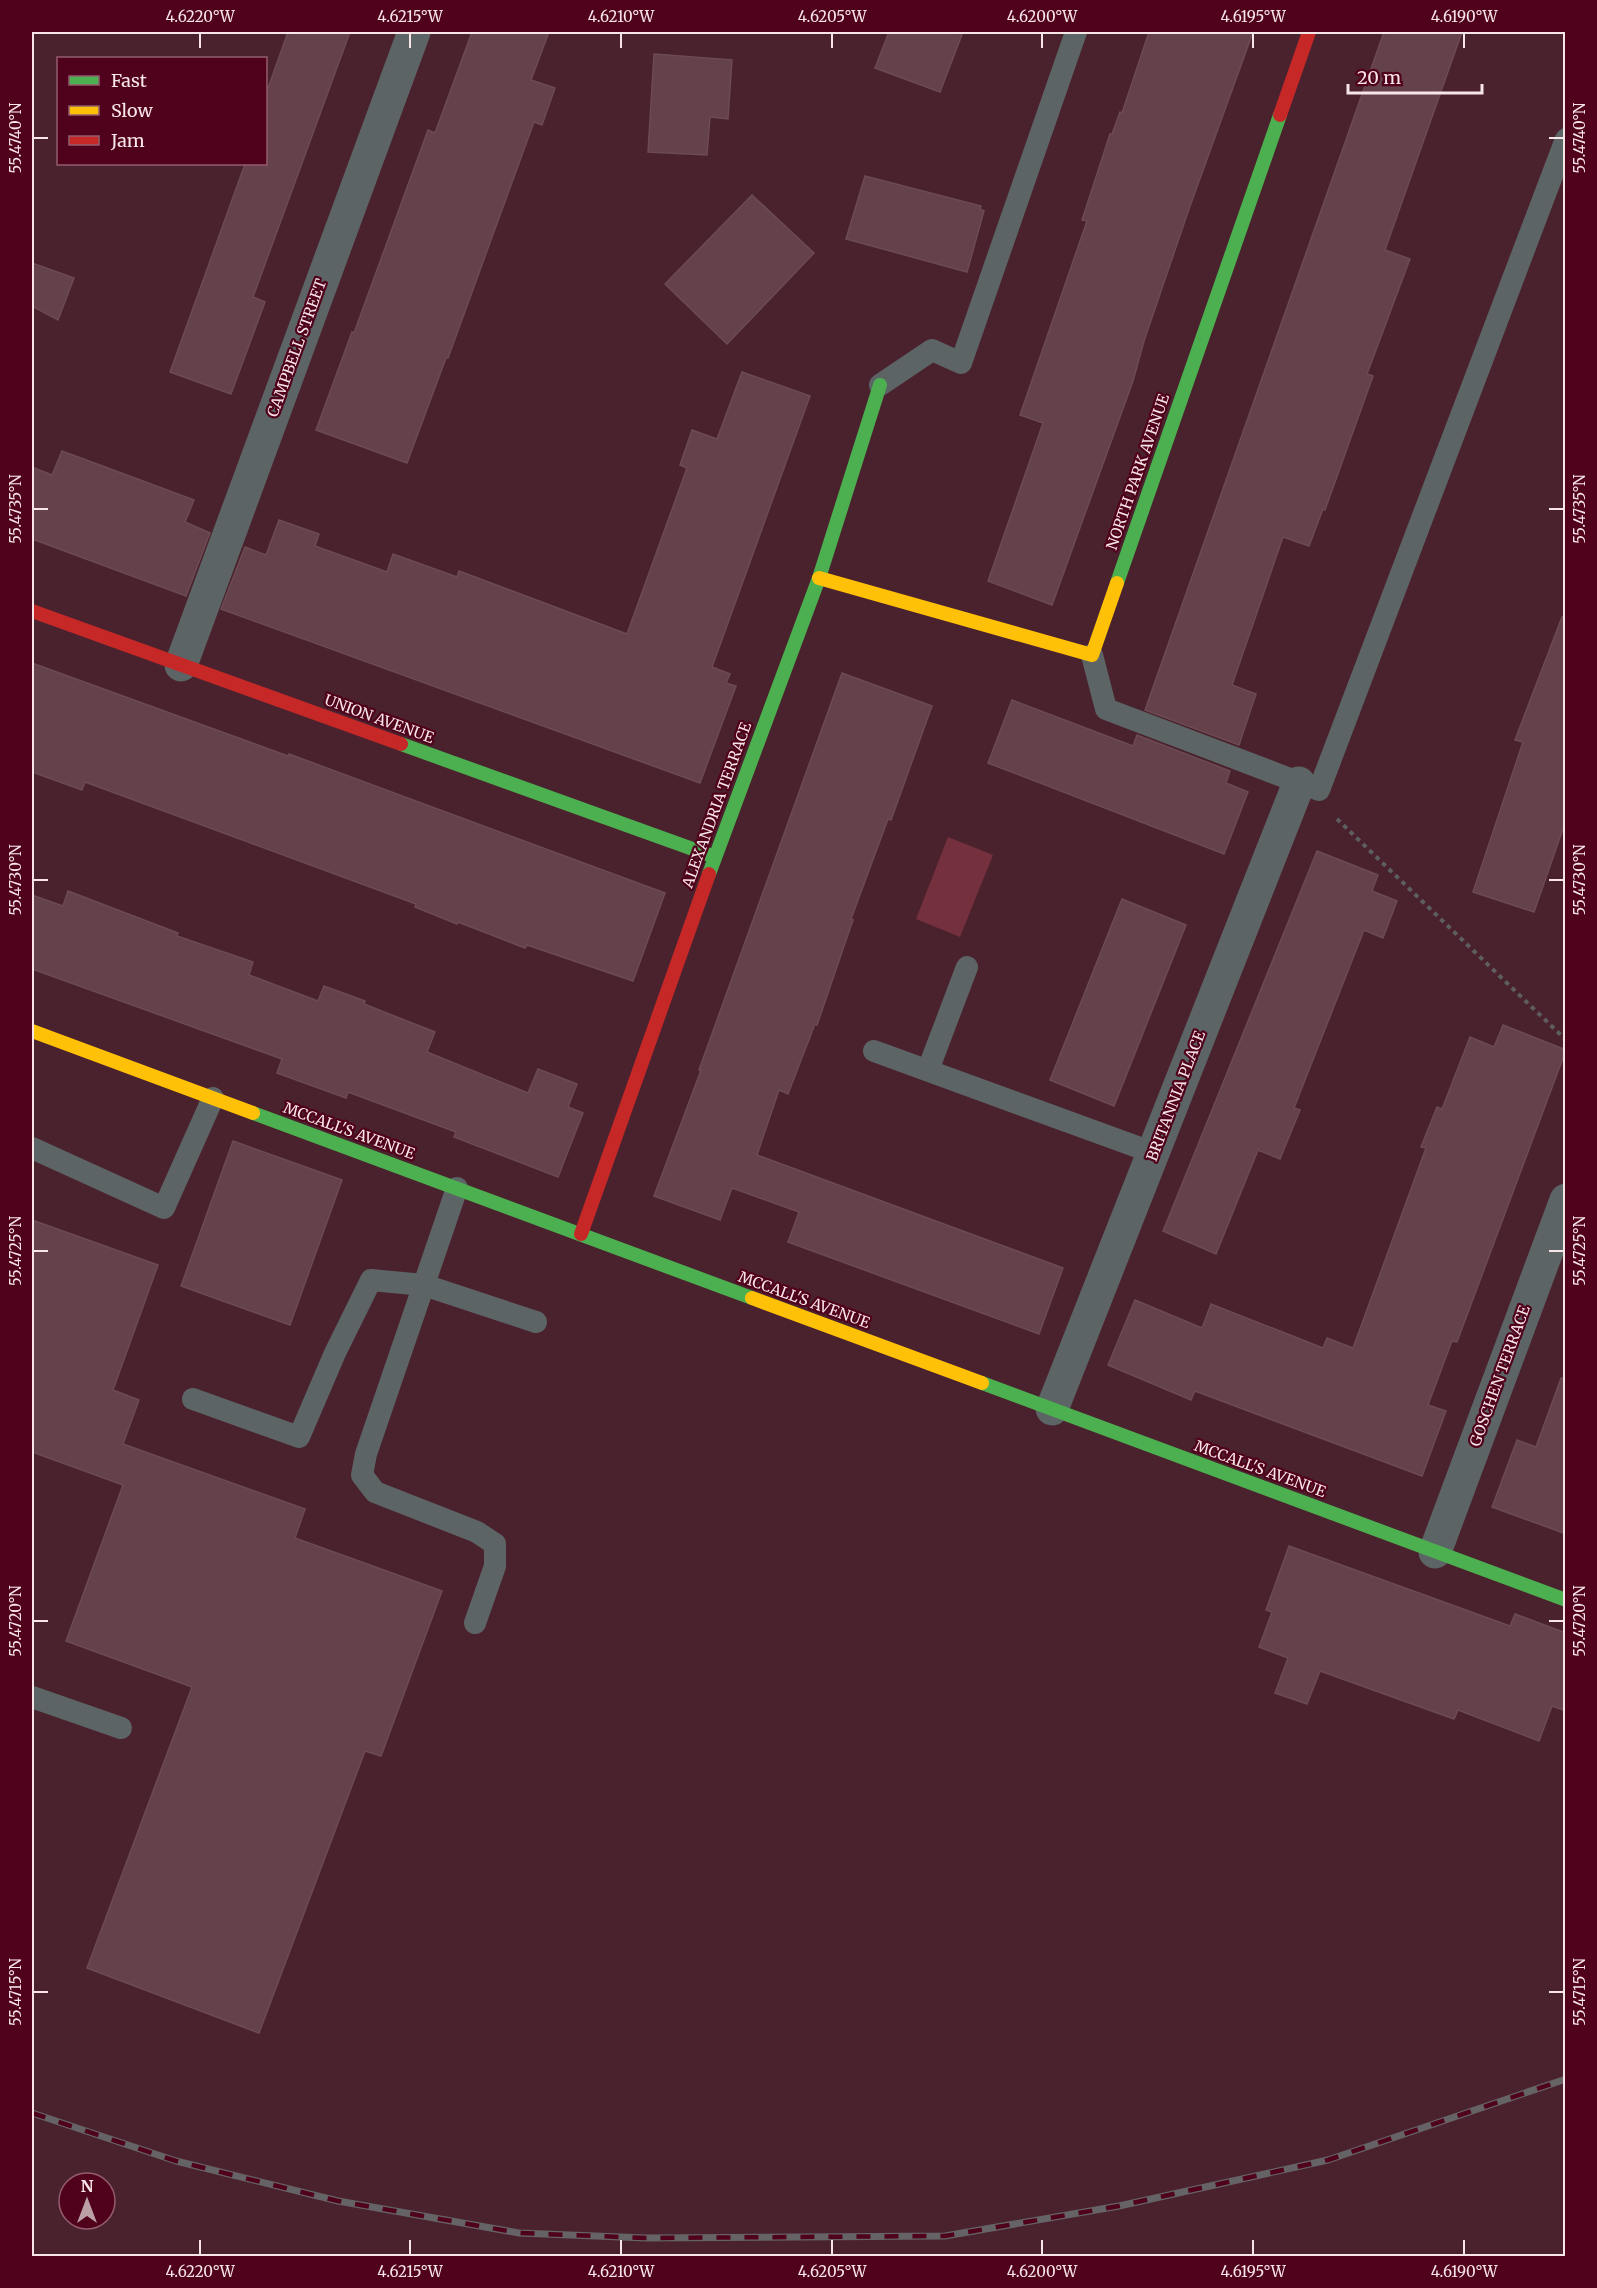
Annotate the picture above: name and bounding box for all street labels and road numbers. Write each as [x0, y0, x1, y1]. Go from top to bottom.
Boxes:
street label: CAMPBELL STREET [263, 276, 331, 419]
street label: NORTH PARK AVENUE [1102, 391, 1173, 552]
street label: UNION AVENUE [322, 690, 437, 747]
street label: ALEXANDRIA TERRACE [677, 719, 756, 891]
street label: BRITANNIA PLACE [1142, 1028, 1209, 1164]
street label: MCCALL'S AVENUE [281, 1098, 418, 1163]
street label: MCCALL'S AVENUE [736, 1267, 873, 1332]
street label: GOSCHEN TERRACE [1465, 1302, 1534, 1449]
street label: MCCALL'S AVENUE [1192, 1436, 1329, 1501]

